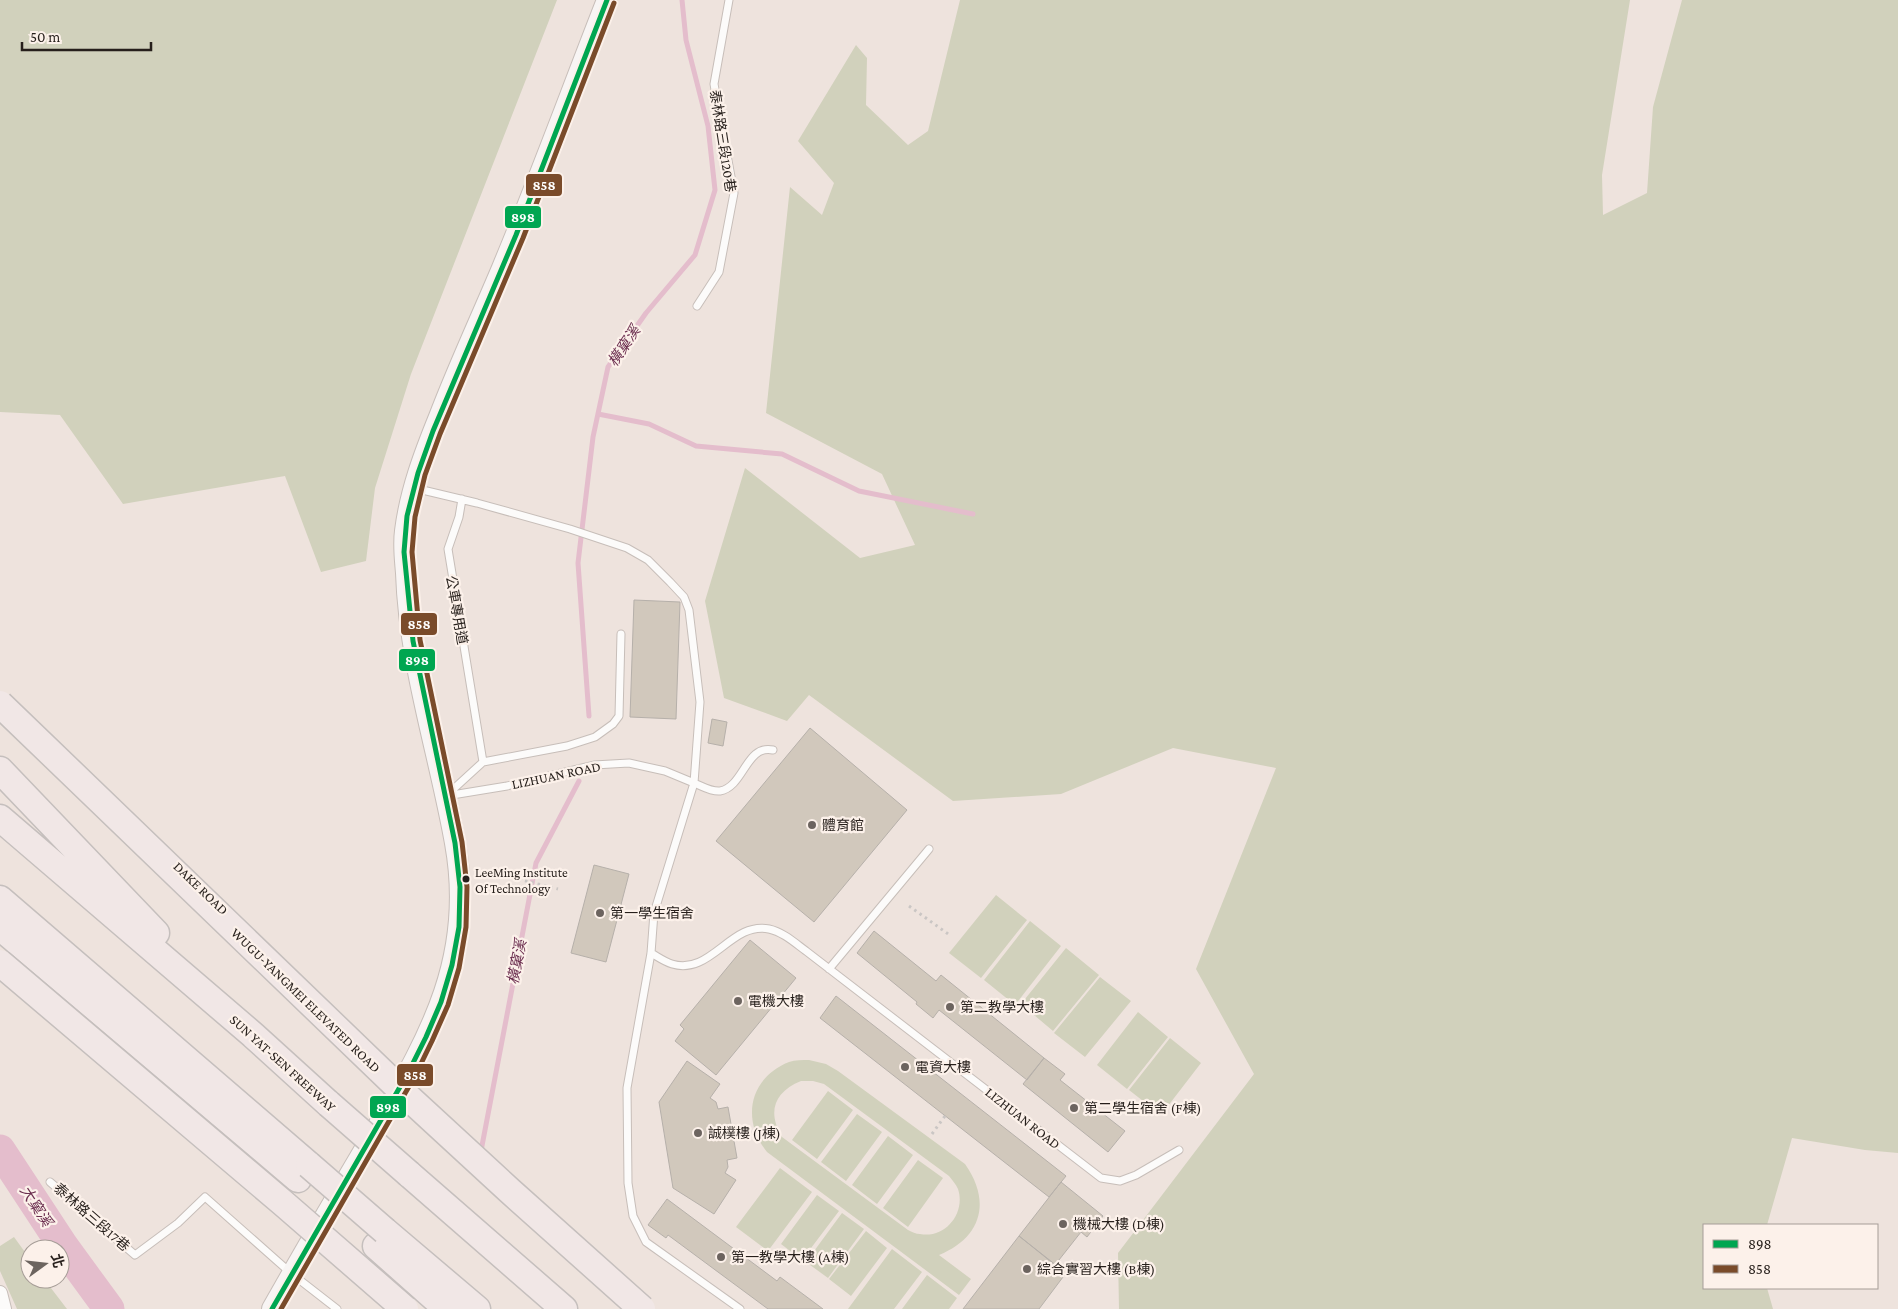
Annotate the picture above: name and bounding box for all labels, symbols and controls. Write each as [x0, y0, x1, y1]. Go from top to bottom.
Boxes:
scale bar [22, 20, 151, 52]
text: 50 m [30, 29, 60, 45]
street label: 泰林路三段120巷 [707, 89, 739, 193]
line badge: 858 [525, 173, 563, 197]
text: 858 [532, 177, 556, 193]
line badge: 898 [504, 205, 542, 229]
text: 898 [511, 209, 535, 225]
water label: 橫窠溪 [605, 321, 644, 369]
street label: 公車專用道 [443, 574, 471, 646]
line badge: 858 [400, 612, 438, 636]
text: 858 [407, 616, 431, 632]
line badge: 898 [398, 648, 436, 672]
text: 898 [405, 652, 429, 668]
street label: LIZHUAN ROAD [510, 758, 602, 792]
place label: 體育館 [822, 817, 864, 833]
marker: 體育館 [806, 819, 818, 831]
street label: DAKE ROAD [170, 858, 232, 918]
place label: LeeMing Institute Of Technology [475, 865, 568, 896]
marker: LeeMing Institute Of Technology [461, 874, 471, 884]
place label: 第一學生宿舍 [610, 905, 694, 921]
marker: 第一學生宿舍 [594, 907, 606, 919]
street label: WUGU-YANGMEI ELEVATED ROAD [228, 924, 384, 1076]
water label: 橫窠溪 [505, 936, 530, 986]
place label: 電機大樓 [748, 993, 804, 1009]
marker: 電機大樓 [732, 995, 744, 1007]
place label: 第二教學大樓 [960, 999, 1044, 1015]
marker: 第二教學大樓 [944, 1001, 956, 1013]
street label: SUN YAT-SEN FREEWAY [227, 1011, 340, 1115]
place label: 電資大樓 [915, 1059, 971, 1075]
marker: 電資大樓 [899, 1061, 911, 1073]
line badge: 858 [396, 1063, 434, 1087]
text: 858 [403, 1067, 427, 1083]
street label: LIZHUAN ROAD [982, 1084, 1064, 1152]
line badge: 898 [369, 1095, 407, 1119]
text: 898 [376, 1099, 400, 1115]
place label: 第二學生宿舍 (F棟) [1084, 1100, 1201, 1117]
marker: 第二學生宿舍 (F棟) [1068, 1102, 1080, 1114]
place label: 誠樸樓 (J棟) [708, 1125, 781, 1142]
marker: 誠樸樓 (J棟) [692, 1127, 704, 1139]
street label: 泰林路三段17巷 [51, 1180, 133, 1254]
water label: 大窠溪 [17, 1183, 56, 1231]
place label: 機械大樓 (D棟) [1073, 1216, 1165, 1233]
marker: 機械大樓 (D棟) [1057, 1218, 1069, 1230]
legend [1703, 1224, 1878, 1289]
text: 898 [1748, 1236, 1772, 1252]
north arrow [20, 1239, 70, 1289]
place label: 第一教學大樓 (A棟) [731, 1249, 849, 1266]
marker: 第一教學大樓 (A棟) [715, 1251, 727, 1263]
text: 北 [48, 1252, 67, 1269]
place label: 綜合實習大樓 (B棟) [1037, 1261, 1155, 1278]
text: 858 [1748, 1261, 1771, 1277]
marker: 綜合實習大樓 (B棟) [1021, 1263, 1033, 1275]

